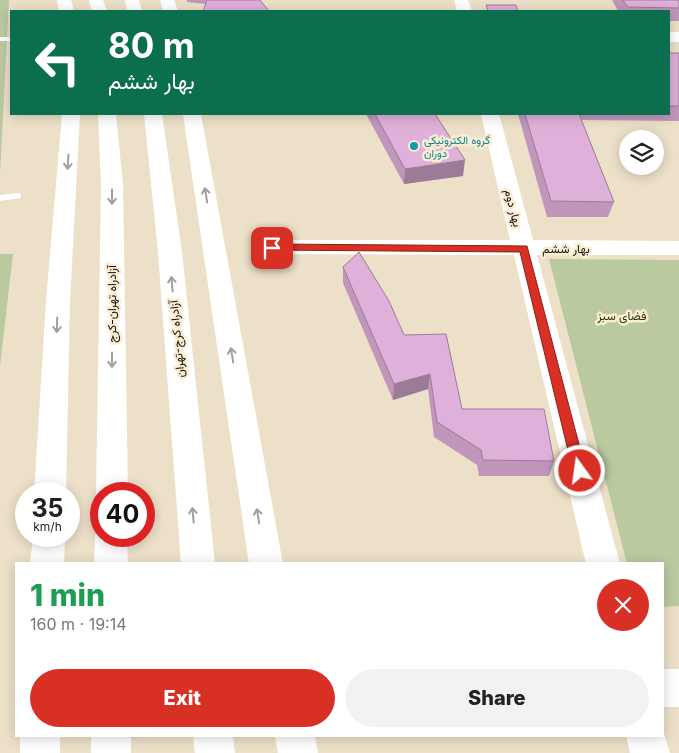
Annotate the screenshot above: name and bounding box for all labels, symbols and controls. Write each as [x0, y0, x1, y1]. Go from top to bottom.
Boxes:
text: 80 m [108, 24, 195, 66]
icon: left [25, 30, 90, 95]
text: بهار ششم [108, 68, 195, 94]
map controls [619, 130, 664, 175]
button: layers [619, 130, 664, 175]
place label: گروه الکترونیکی دوران [424, 133, 490, 160]
marker: گروه الکترونیکی دوران [408, 140, 420, 152]
one-way arrow [63, 154, 72, 170]
one-way arrow [200, 187, 210, 203]
street label: بهار دوم [501, 187, 525, 229]
one-way arrow [107, 189, 117, 205]
pin [251, 227, 293, 269]
icon: arrive [258, 234, 286, 262]
street label: بهار ششم [542, 241, 590, 257]
street label: آزادراه تهران-کرج [104, 264, 121, 343]
one-way arrow [168, 276, 177, 292]
street label: آزادراه کرج-تهران [166, 298, 189, 378]
park label: فضای سبز [596, 308, 647, 324]
one-way arrow [53, 316, 62, 332]
one-way arrow [227, 348, 237, 364]
one-way arrow [107, 352, 117, 368]
position arrow [553, 444, 605, 496]
speed limit sign: 40 [90, 482, 155, 547]
text: 35 [31, 493, 64, 523]
one-way arrow [189, 507, 198, 523]
one-way arrow [253, 508, 263, 524]
text: km/h [33, 519, 62, 534]
text: 1 min [30, 577, 105, 613]
button: close [597, 579, 649, 631]
text: 160 m · 19:14 [30, 614, 127, 634]
button: Exit [30, 669, 335, 727]
button: Share [345, 669, 649, 727]

